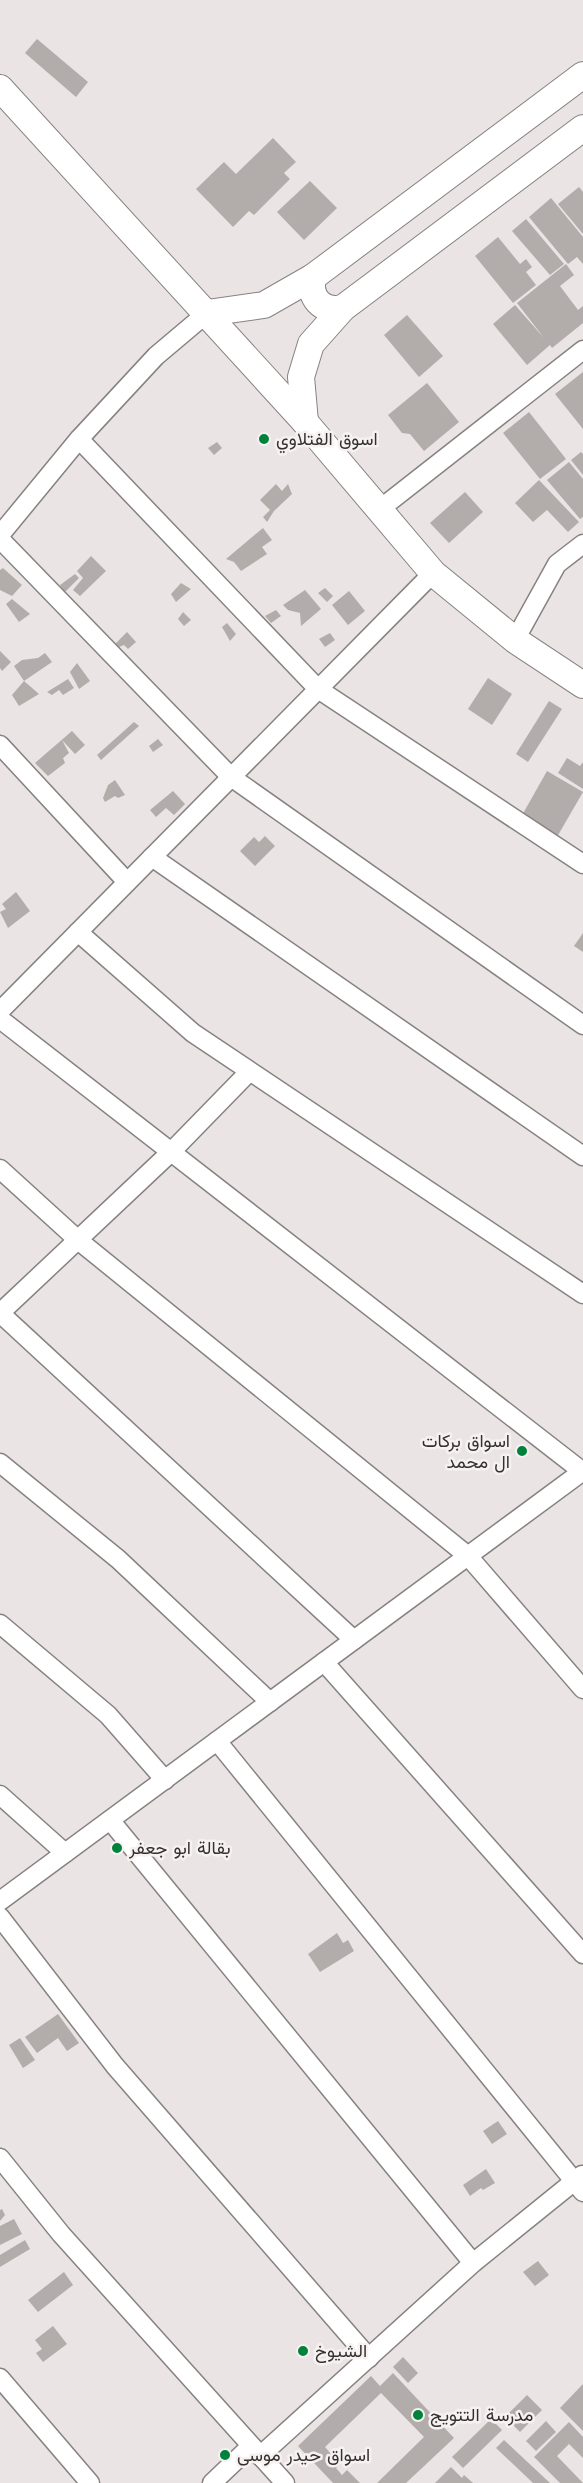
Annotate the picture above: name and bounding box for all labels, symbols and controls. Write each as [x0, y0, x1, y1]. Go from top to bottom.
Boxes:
place label: اسوق الفتلاوي [276, 428, 378, 454]
marker: اسوق الفتلاوي [257, 432, 271, 446]
place label: اسواق بركات ال محمد [422, 1430, 510, 1473]
marker: اسواق بركات ال محمد [515, 1444, 529, 1458]
place label: بقالة ابو جعفر [128, 1837, 231, 1859]
marker: بقالة ابو جعفر [110, 1841, 124, 1855]
place label: الشيوخ [315, 2340, 367, 2363]
marker: الشيوخ [296, 2344, 310, 2358]
place label: مدرسة التتويج [430, 2404, 533, 2427]
marker: مدرسة التتويج [411, 2408, 425, 2422]
place label: اسواق حيدر موسى [237, 2444, 370, 2466]
marker: اسواق حيدر موسى [218, 2448, 232, 2462]

